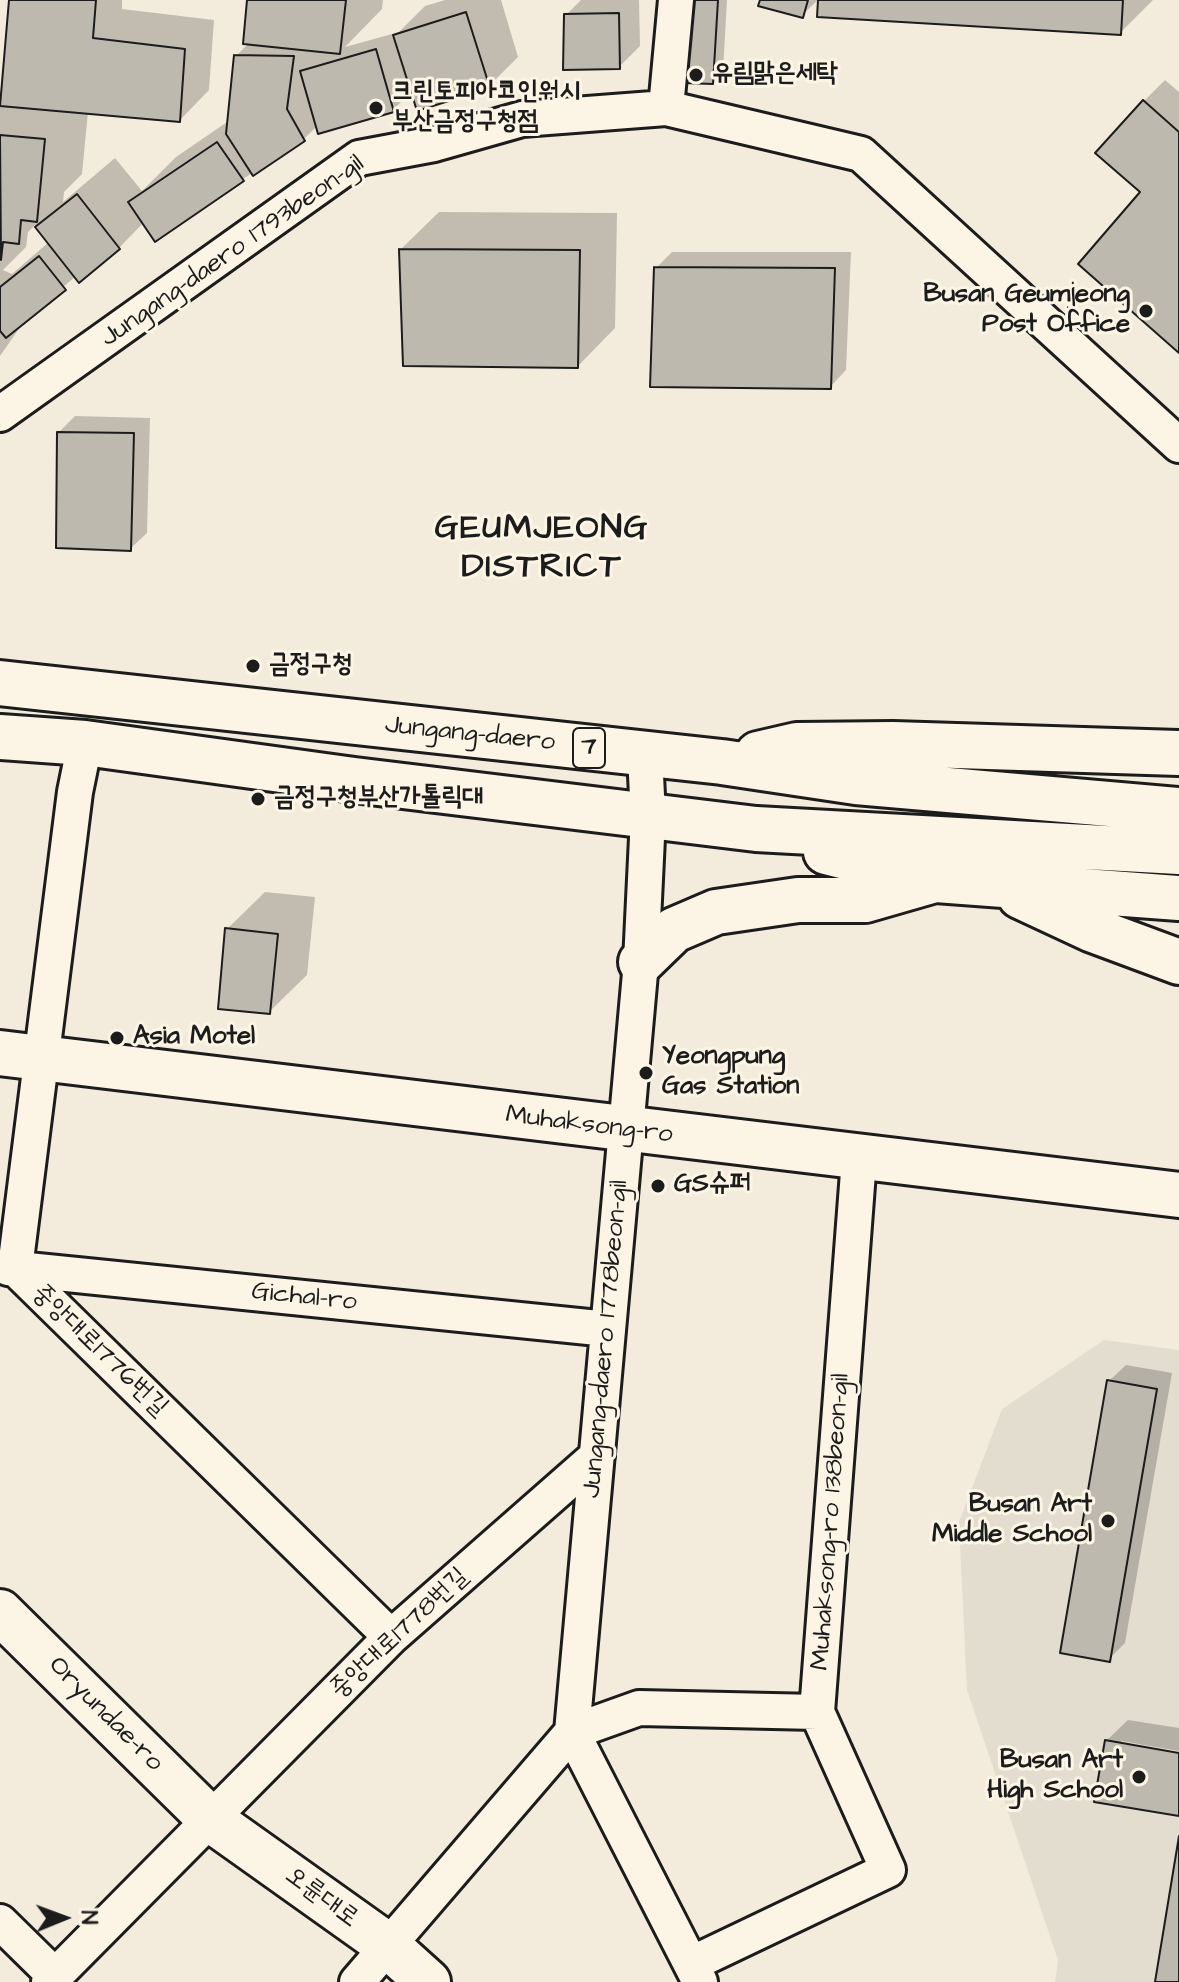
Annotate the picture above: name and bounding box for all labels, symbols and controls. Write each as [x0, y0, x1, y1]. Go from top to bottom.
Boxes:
place label: 유림맑은세탁 [712, 59, 838, 91]
marker: 유림맑은세탁 [687, 66, 705, 84]
place label: 크린토피아코인워시 부산금정구청점 [392, 77, 580, 138]
marker: 크린토피아코인워시 부산금정구청점 [367, 99, 385, 117]
street label: Jungang-daero 1793beon-gil [95, 149, 371, 355]
place label: Busan Geumjeong Post Office [923, 280, 1130, 342]
marker: Busan Geumjeong Post Office [1137, 302, 1155, 320]
district label: GEUMJEONG DISTRICT [435, 510, 649, 590]
place label: 금정구청 [269, 650, 353, 682]
marker: 금정구청 [244, 657, 262, 675]
street label: Jungang-daero [383, 711, 557, 759]
road number: 7 [573, 728, 605, 768]
place label: 금정구청부산가톨릭대 [274, 783, 483, 815]
marker: 금정구청부산가톨릭대 [249, 790, 267, 808]
place label: Asia Motel [133, 1022, 255, 1054]
marker: Asia Motel [108, 1029, 126, 1047]
place label: Yeongpung Gas Station [662, 1042, 799, 1104]
marker: Yeongpung Gas Station [637, 1064, 655, 1082]
street label: Muhaksong-ro [504, 1100, 674, 1152]
place label: GS슈퍼 [674, 1170, 751, 1202]
marker: GS슈퍼 [649, 1177, 667, 1195]
street label: Jungang-daero 1778beon-gil [578, 1179, 636, 1499]
street label: Gichal-ro [250, 1277, 358, 1319]
street label: 중앙대로1776번길 [24, 1278, 174, 1424]
street label: Muhaksong-ro 138beon-gil [806, 1373, 858, 1671]
place label: Busan Art Middle School [932, 1490, 1092, 1552]
marker: Busan Art Middle School [1099, 1512, 1117, 1530]
street label: 중앙대로1778번길 [324, 1562, 476, 1706]
street label: Oryundae-ro [41, 1651, 169, 1779]
place label: Busan Art High School [987, 1746, 1123, 1808]
marker: Busan Art High School [1130, 1768, 1148, 1786]
street label: 오륜대로 [278, 1861, 364, 1935]
north arrow [24, 1878, 104, 1958]
text: N [73, 1910, 104, 1925]

